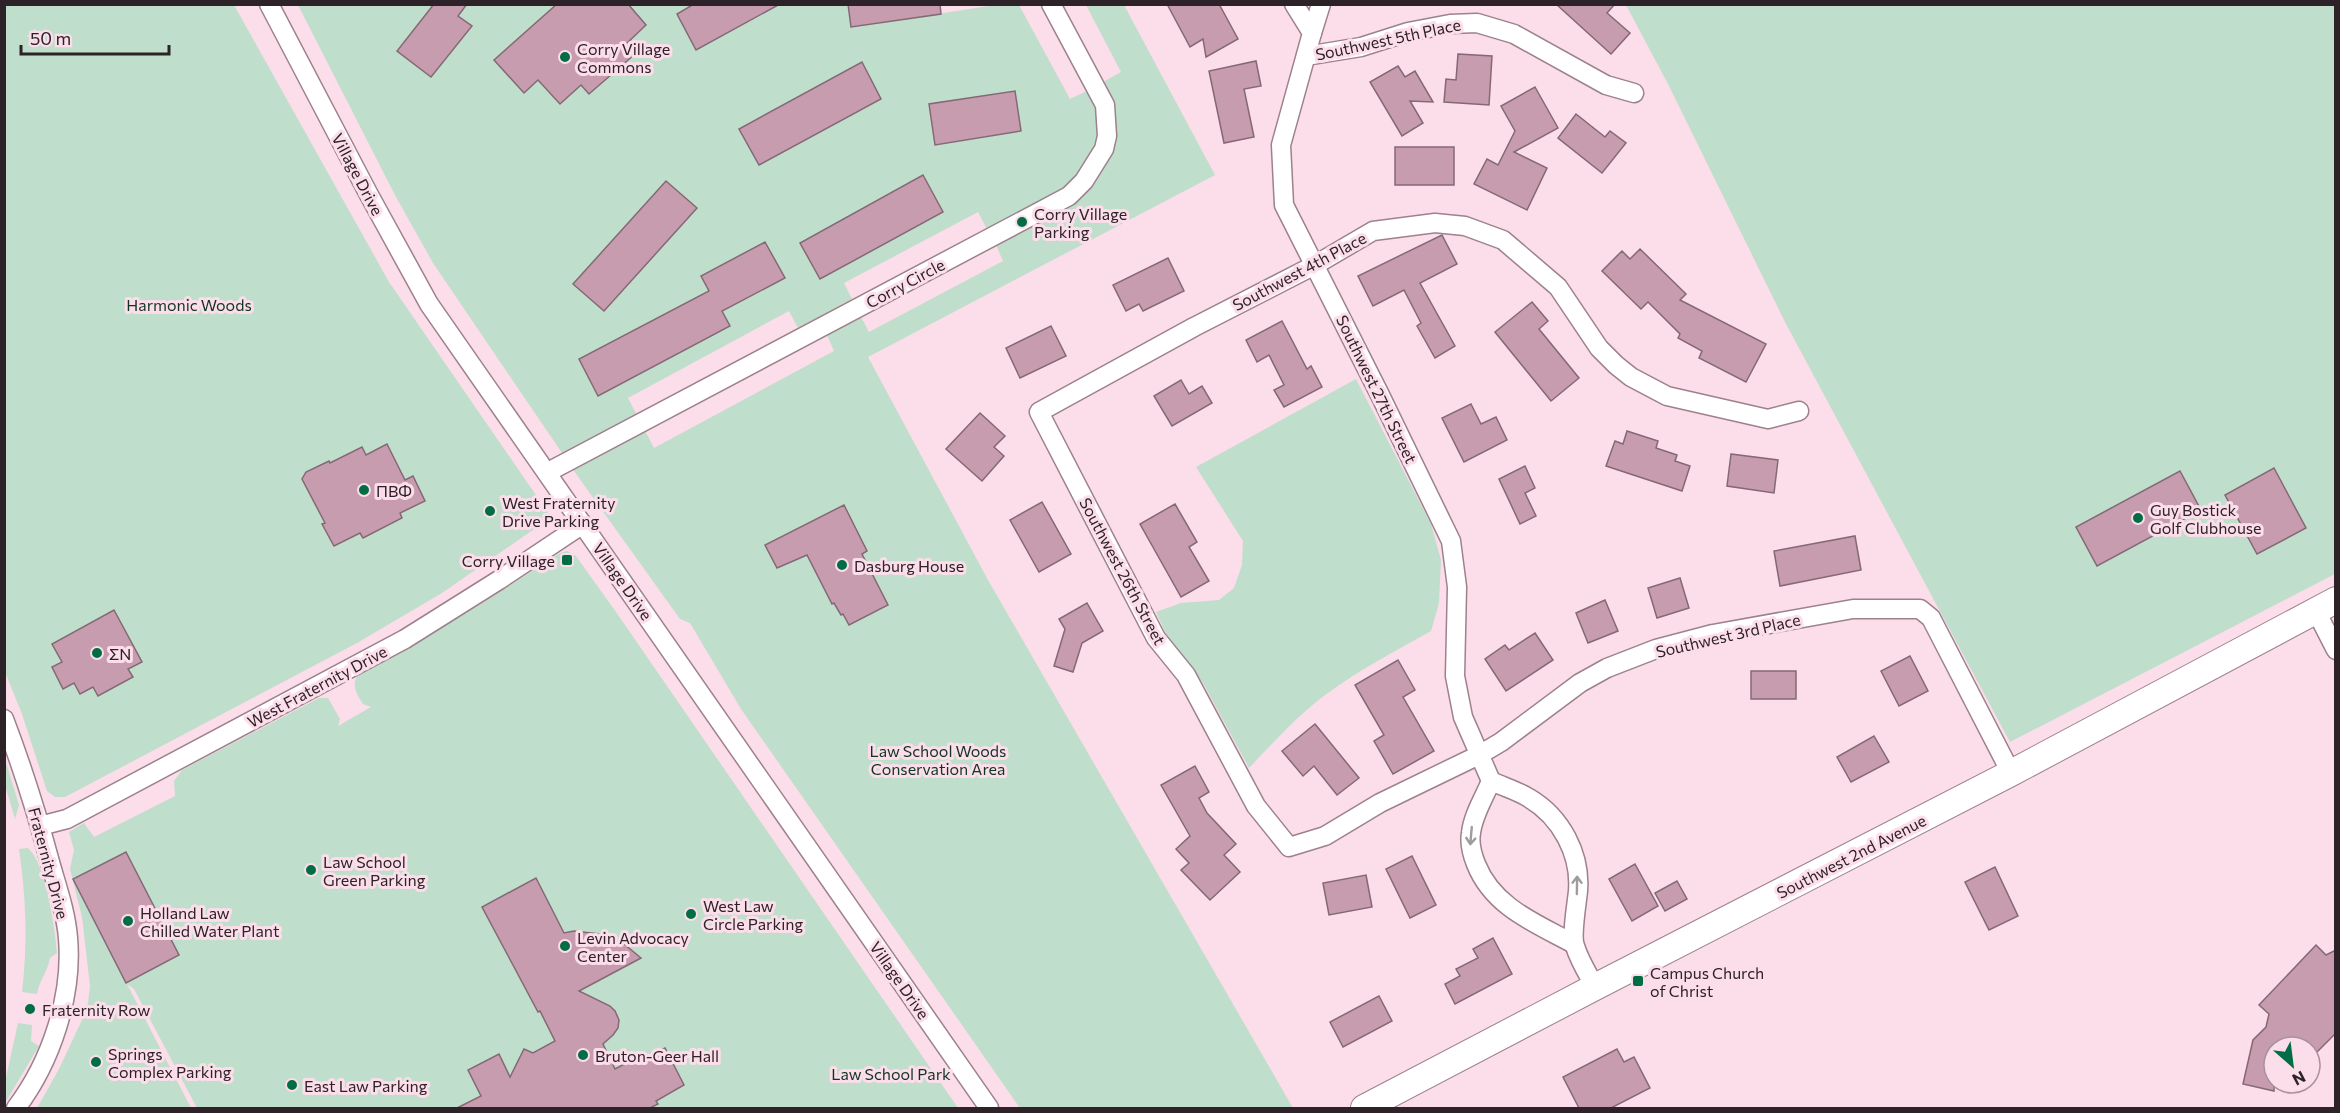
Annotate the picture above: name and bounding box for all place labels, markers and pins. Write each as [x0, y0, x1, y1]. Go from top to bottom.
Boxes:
place label: Corry Village Commons [577, 39, 670, 76]
marker: Corry Village Commons [558, 50, 572, 64]
place label: Corry Village Parking [1034, 204, 1127, 241]
marker: Corry Village Parking [1015, 215, 1029, 229]
place label: ΠΒΦ [376, 481, 412, 500]
marker: ΠΒΦ [357, 483, 371, 497]
place label: West Fraternity Drive Parking [502, 493, 615, 530]
place label: Guy Bostick Golf Clubhouse [2150, 500, 2262, 537]
marker: West Fraternity Drive Parking [483, 504, 497, 518]
marker: Guy Bostick Golf Clubhouse [2131, 511, 2145, 525]
place label: Corry Village [462, 551, 555, 570]
marker: Corry Village [560, 553, 574, 567]
place label: Dasburg House [854, 556, 964, 575]
marker: Dasburg House [835, 558, 849, 572]
place label: ΣΝ [109, 644, 131, 663]
marker: ΣΝ [90, 646, 104, 660]
place label: Law School Green Parking [323, 852, 426, 889]
marker: Law School Green Parking [304, 863, 318, 877]
place label: West Law Circle Parking [703, 896, 803, 933]
place label: Holland Law Chilled Water Plant [140, 903, 280, 940]
marker: West Law Circle Parking [684, 907, 698, 921]
marker: Holland Law Chilled Water Plant [121, 914, 135, 928]
place label: Levin Advocacy Center [577, 928, 689, 965]
marker: Levin Advocacy Center [558, 939, 572, 953]
place label: Campus Church of Christ [1650, 963, 1764, 1000]
marker: Campus Church of Christ [1631, 974, 1645, 988]
place label: Fraternity Row [42, 1000, 150, 1019]
marker: Fraternity Row [23, 1002, 37, 1016]
place label: Springs Complex Parking [108, 1044, 232, 1081]
place label: Bruton-Geer Hall [595, 1046, 719, 1065]
marker: Bruton-Geer Hall [576, 1048, 590, 1062]
marker: Springs Complex Parking [89, 1055, 103, 1069]
place label: East Law Parking [304, 1076, 428, 1095]
marker: East Law Parking [285, 1078, 299, 1092]

